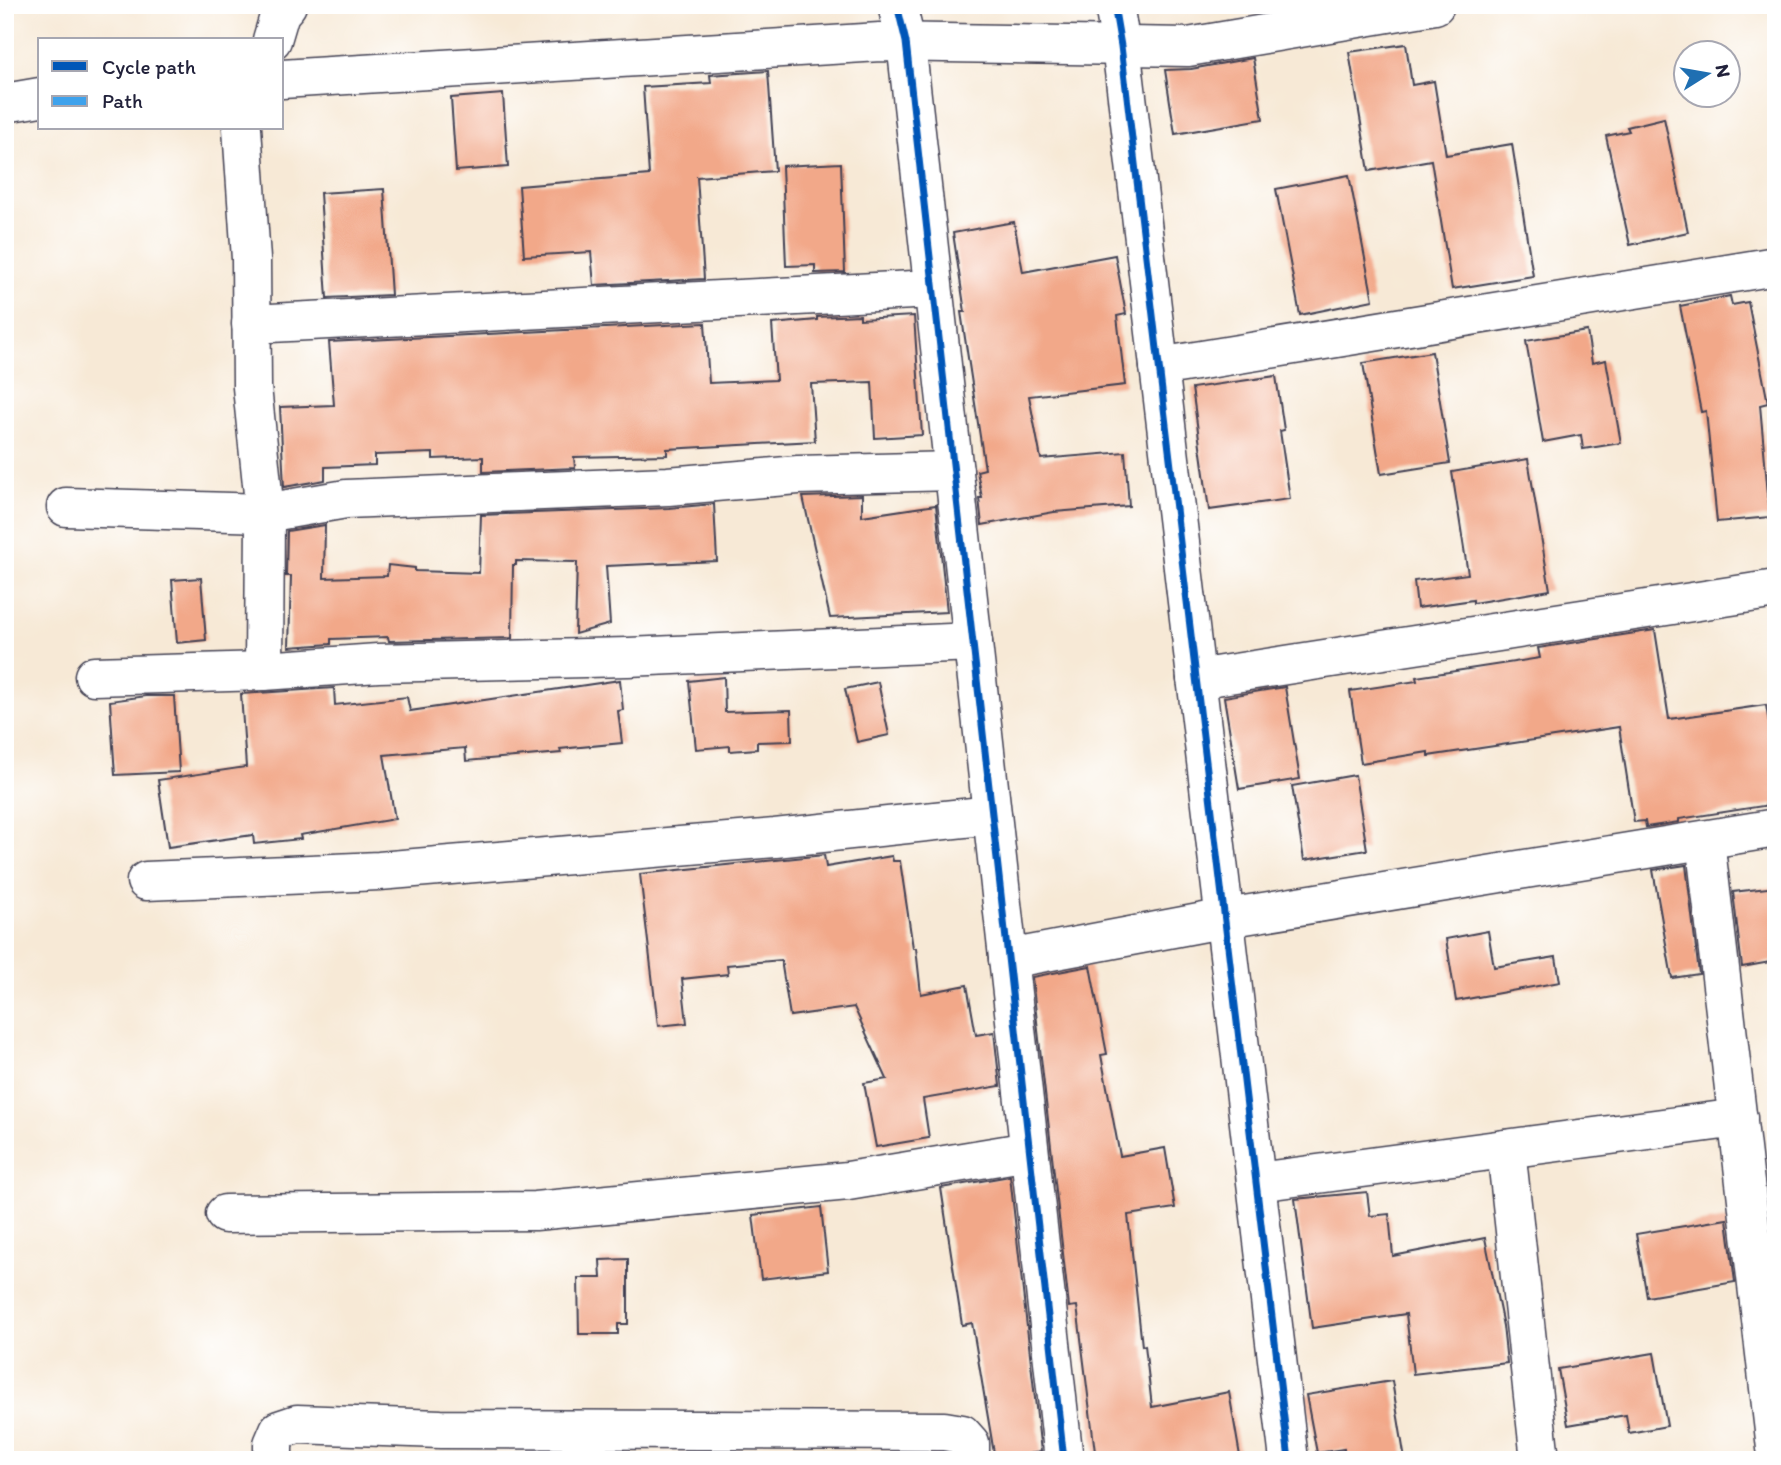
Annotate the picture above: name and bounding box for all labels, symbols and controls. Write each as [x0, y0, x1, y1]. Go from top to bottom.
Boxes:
legend [38, 38, 284, 130]
north arrow [1672, 38, 1742, 108]
text: Cycle path [102, 54, 196, 79]
text: N [1711, 62, 1736, 79]
text: Path [102, 88, 143, 113]

